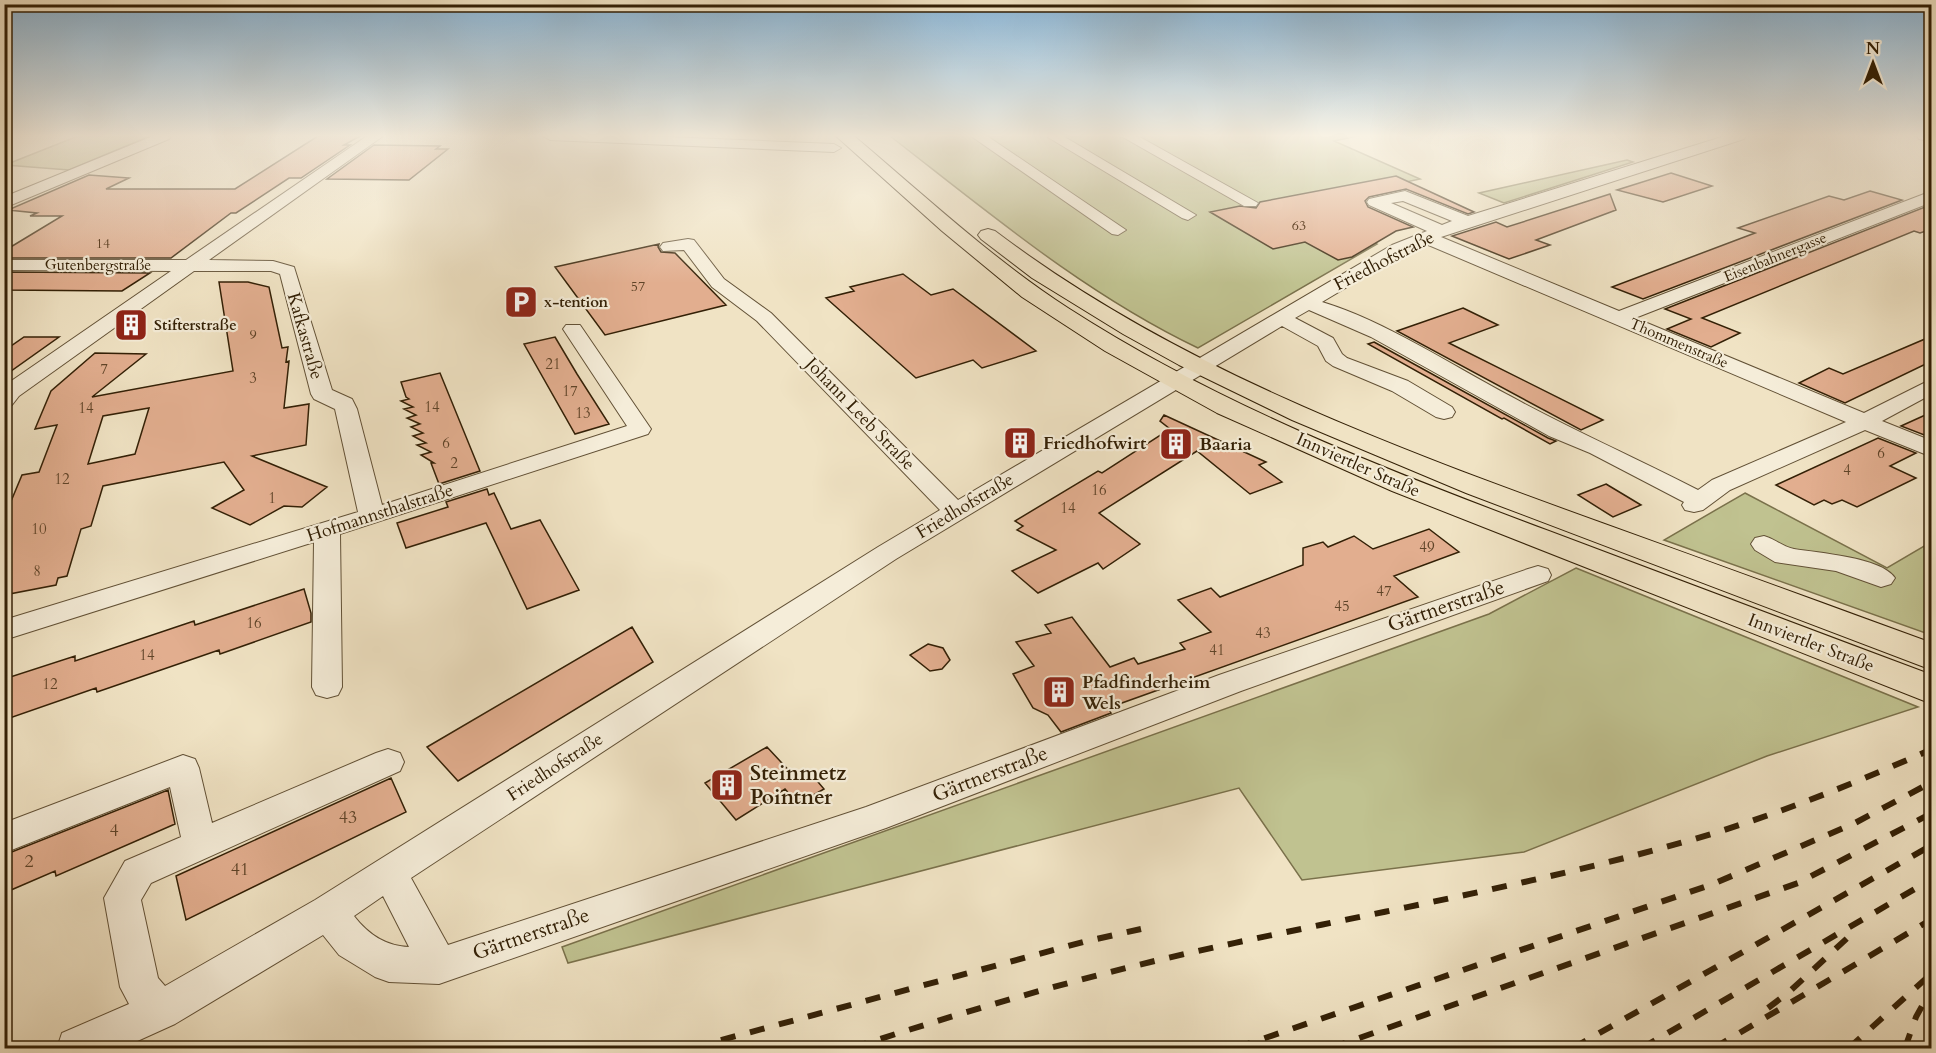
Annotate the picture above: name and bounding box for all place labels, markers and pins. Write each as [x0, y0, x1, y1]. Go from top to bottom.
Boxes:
parking icon: x-tention [503, 284, 539, 320]
place label: x-tention [544, 292, 608, 312]
building icon: Stifterstraße [113, 307, 149, 343]
place label: Stifterstraße [154, 315, 237, 335]
building icon: Friedhofwirt [1002, 425, 1038, 461]
building icon: Baaria [1158, 426, 1194, 462]
place label: Friedhofwirt [1043, 431, 1147, 456]
place label: Baaria [1199, 432, 1252, 457]
place label: Pfadfinderheim Wels [1081, 670, 1211, 716]
building icon: Pfadfinderheim Wels [1041, 674, 1077, 710]
place label: Steinmetz Pointner [750, 759, 847, 812]
building icon: Steinmetz Pointner [709, 767, 745, 803]

